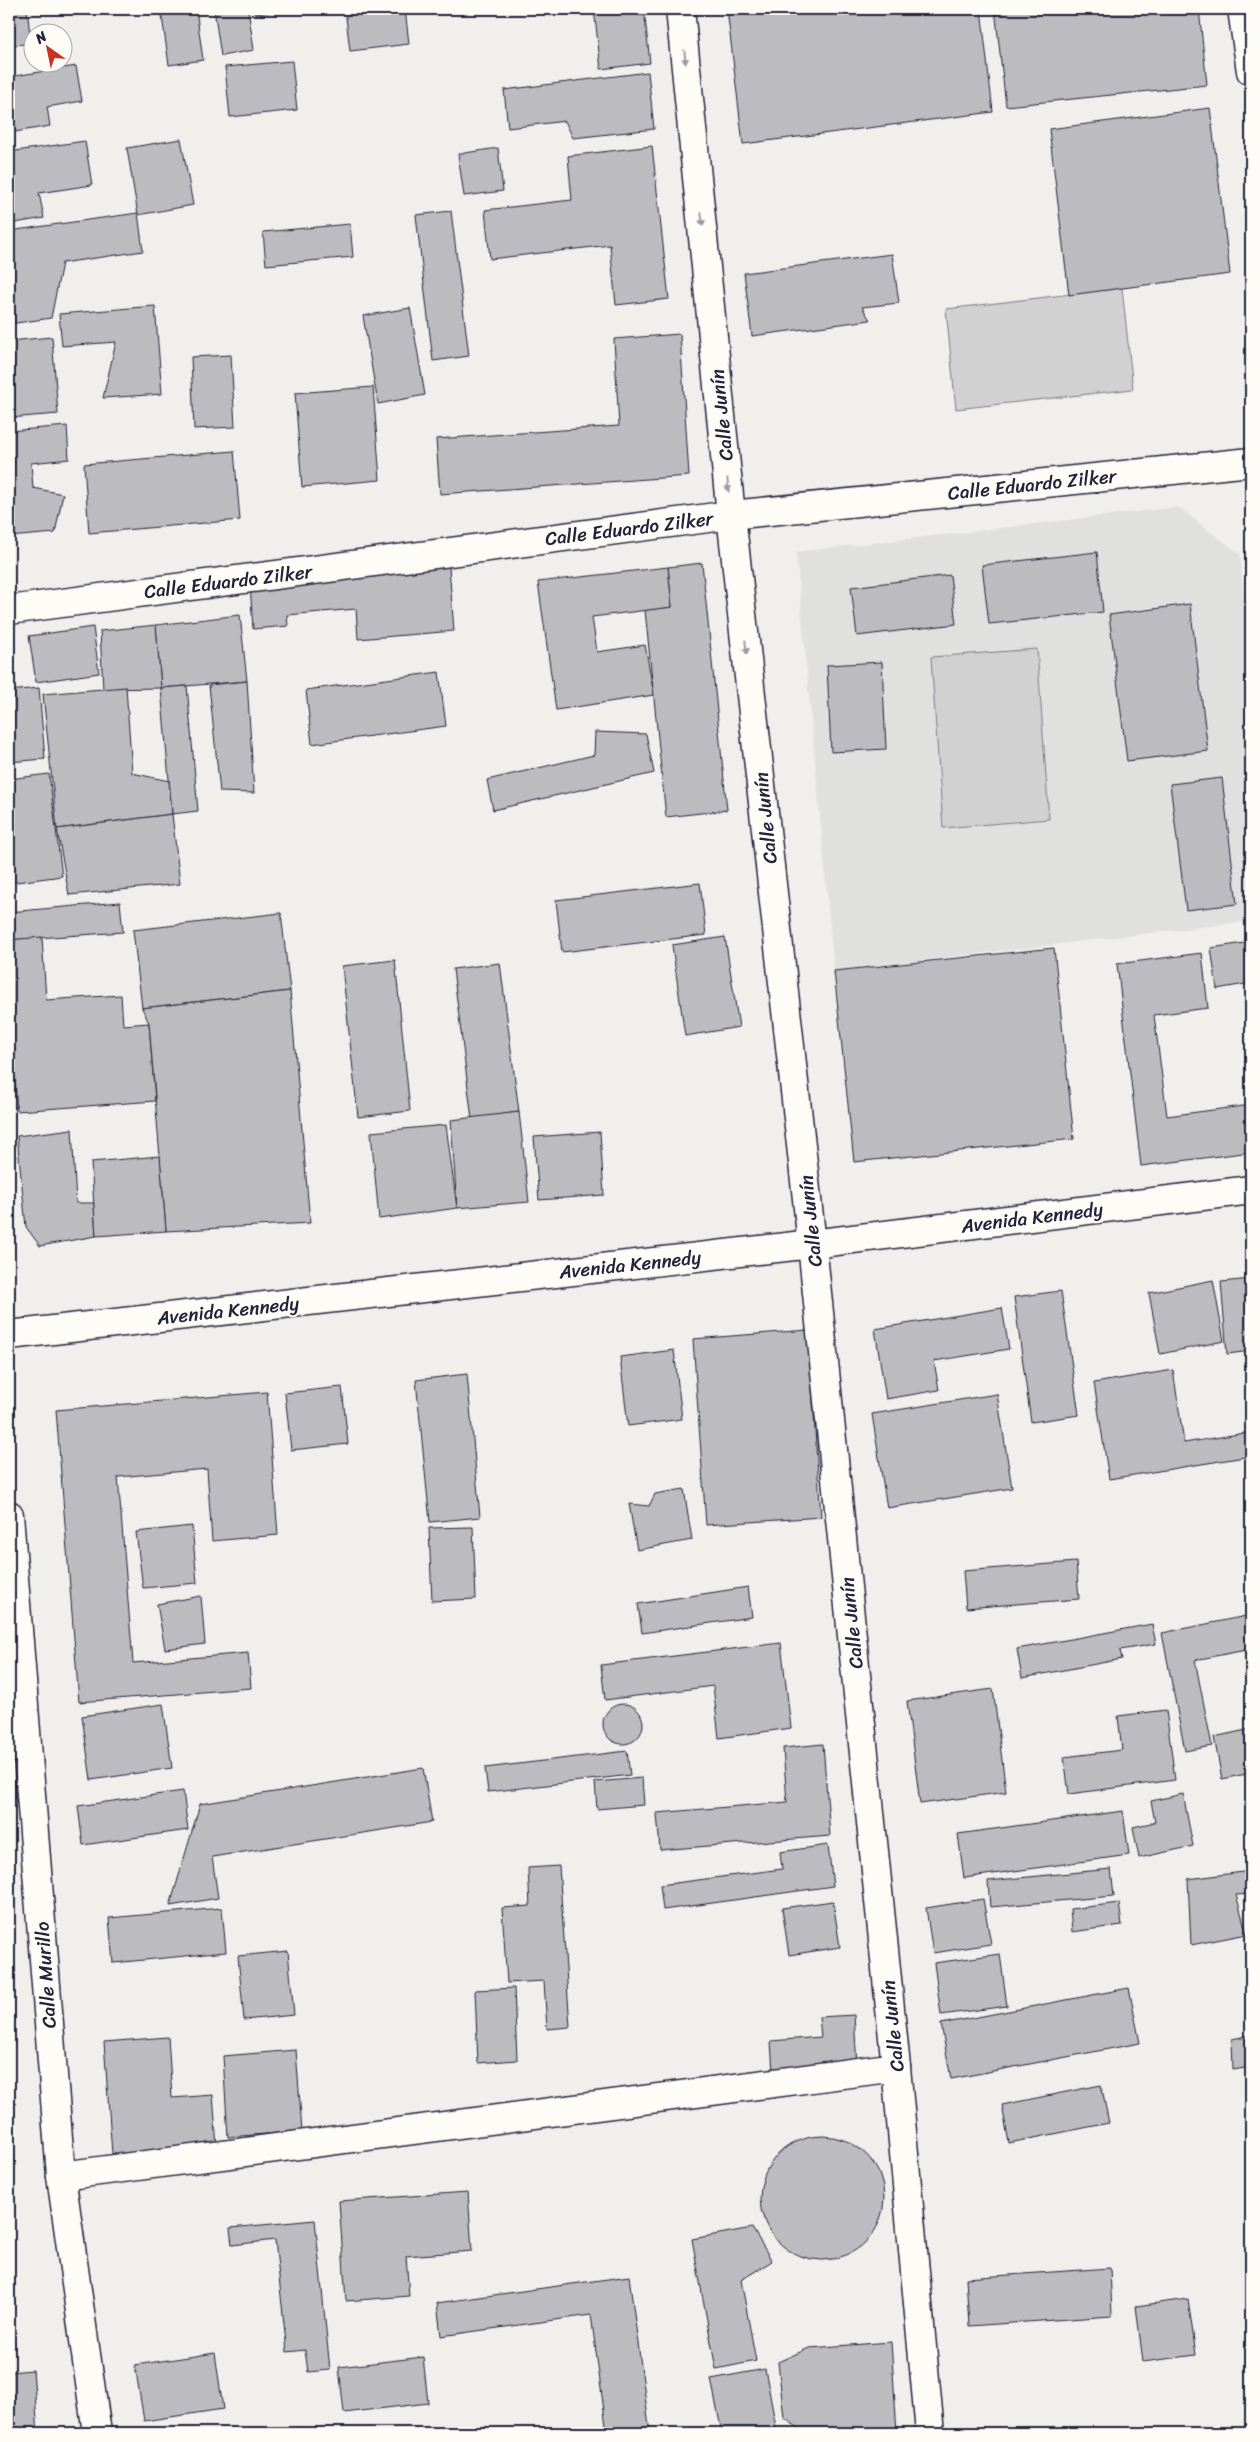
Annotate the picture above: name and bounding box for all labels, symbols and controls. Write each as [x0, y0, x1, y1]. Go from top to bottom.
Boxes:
north arrow [22, 22, 72, 72]
text: N [29, 24, 52, 51]
one-way arrow [681, 50, 689, 66]
one-way arrow [698, 211, 706, 227]
street label: Calle Junín [700, 368, 743, 462]
street label: Calle Eduardo Zilker [946, 459, 1119, 510]
one-way arrow [725, 477, 733, 493]
street label: Calle Eduardo Zilker [543, 502, 716, 555]
street label: Calle Eduardo Zilker [142, 555, 315, 608]
one-way arrow [742, 639, 750, 655]
street label: Calle Junín [744, 771, 787, 865]
street label: Calle Junín [789, 1174, 832, 1268]
street label: Avenida Kennedy [958, 1192, 1105, 1243]
street label: Avenida Kennedy [556, 1241, 703, 1288]
street label: Avenida Kennedy [154, 1287, 301, 1334]
street label: Calle Junín [830, 1576, 873, 1670]
street label: Calle Murillo [25, 1920, 66, 2029]
street label: Calle Junín [871, 1979, 914, 2073]

